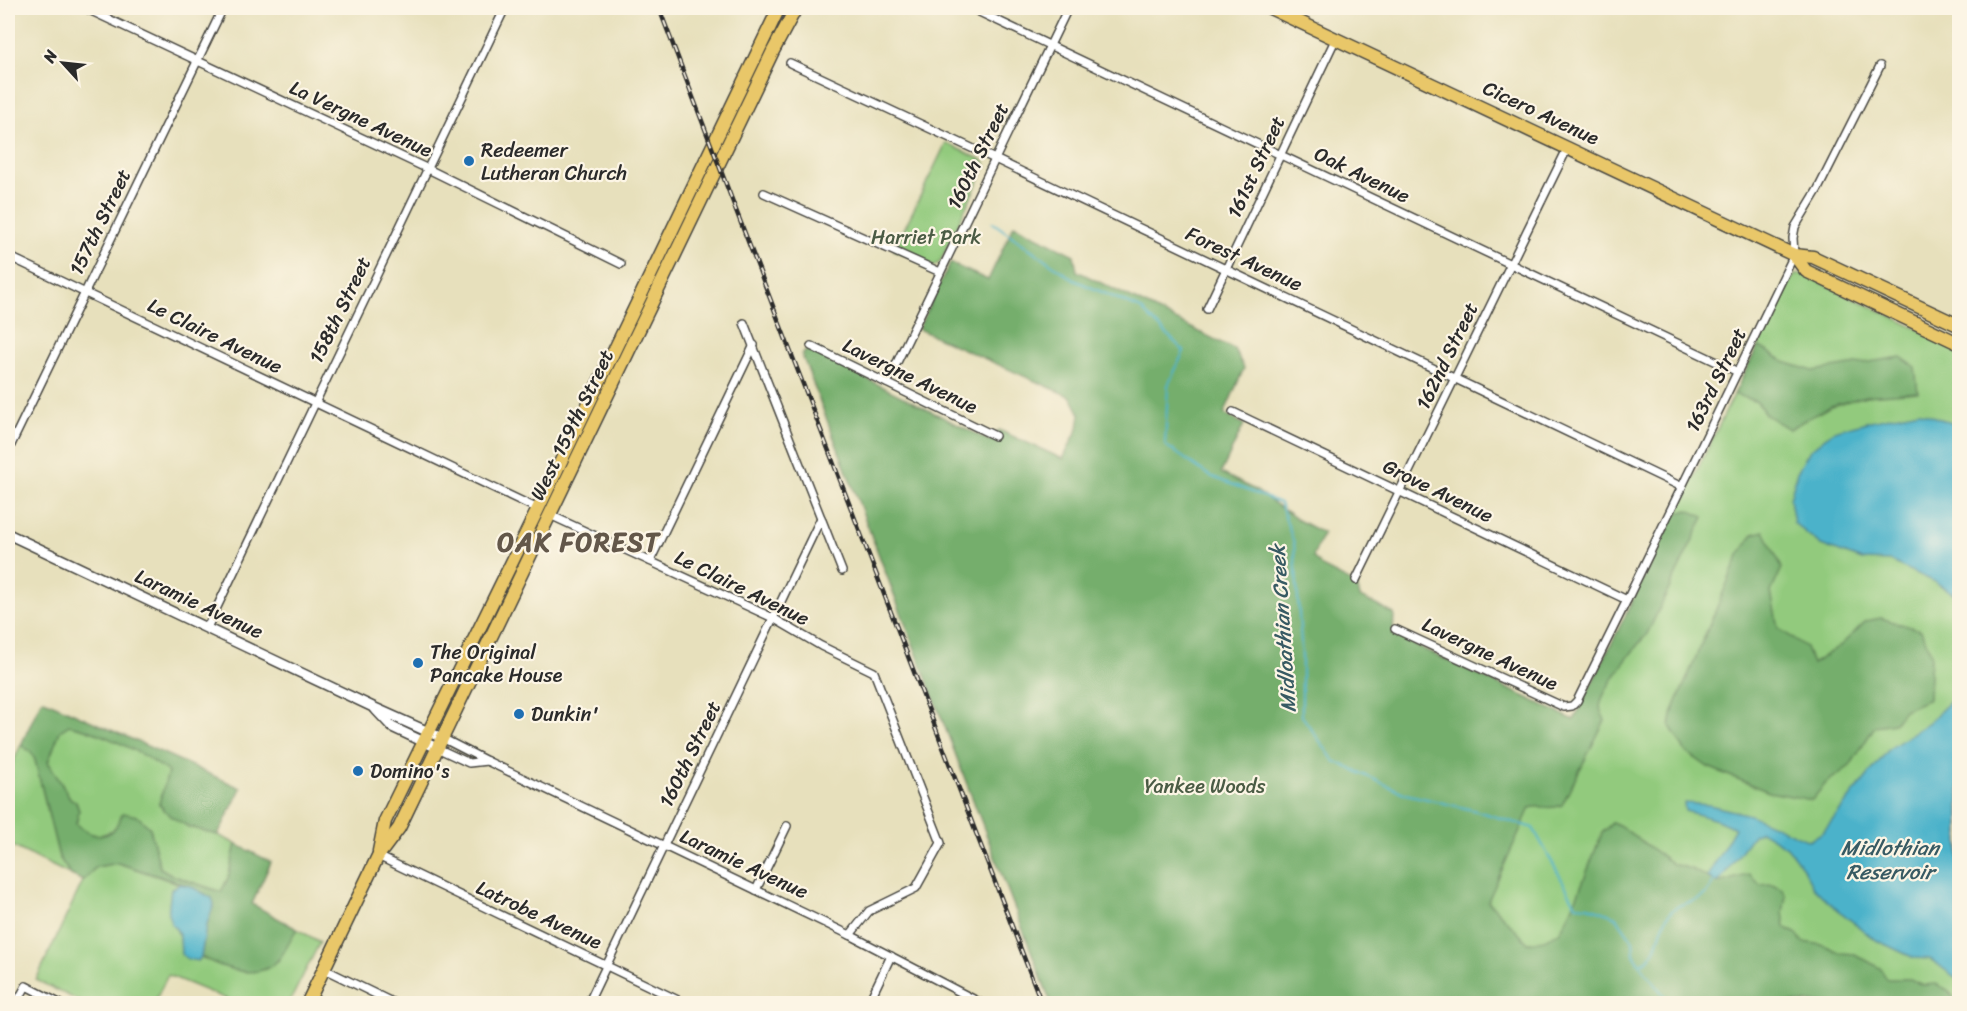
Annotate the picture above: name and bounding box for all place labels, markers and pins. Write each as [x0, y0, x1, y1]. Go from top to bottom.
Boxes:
place label: Redeemer Lutheran Church [481, 133, 627, 191]
marker: Redeemer Lutheran Church [462, 154, 476, 168]
place label: The Original Pancake House [430, 635, 563, 693]
marker: The Original Pancake House [411, 656, 425, 670]
place label: Dunkin' [531, 697, 599, 732]
marker: Dunkin' [512, 707, 526, 721]
place label: Domino's [370, 754, 450, 789]
marker: Domino's [351, 764, 365, 778]

